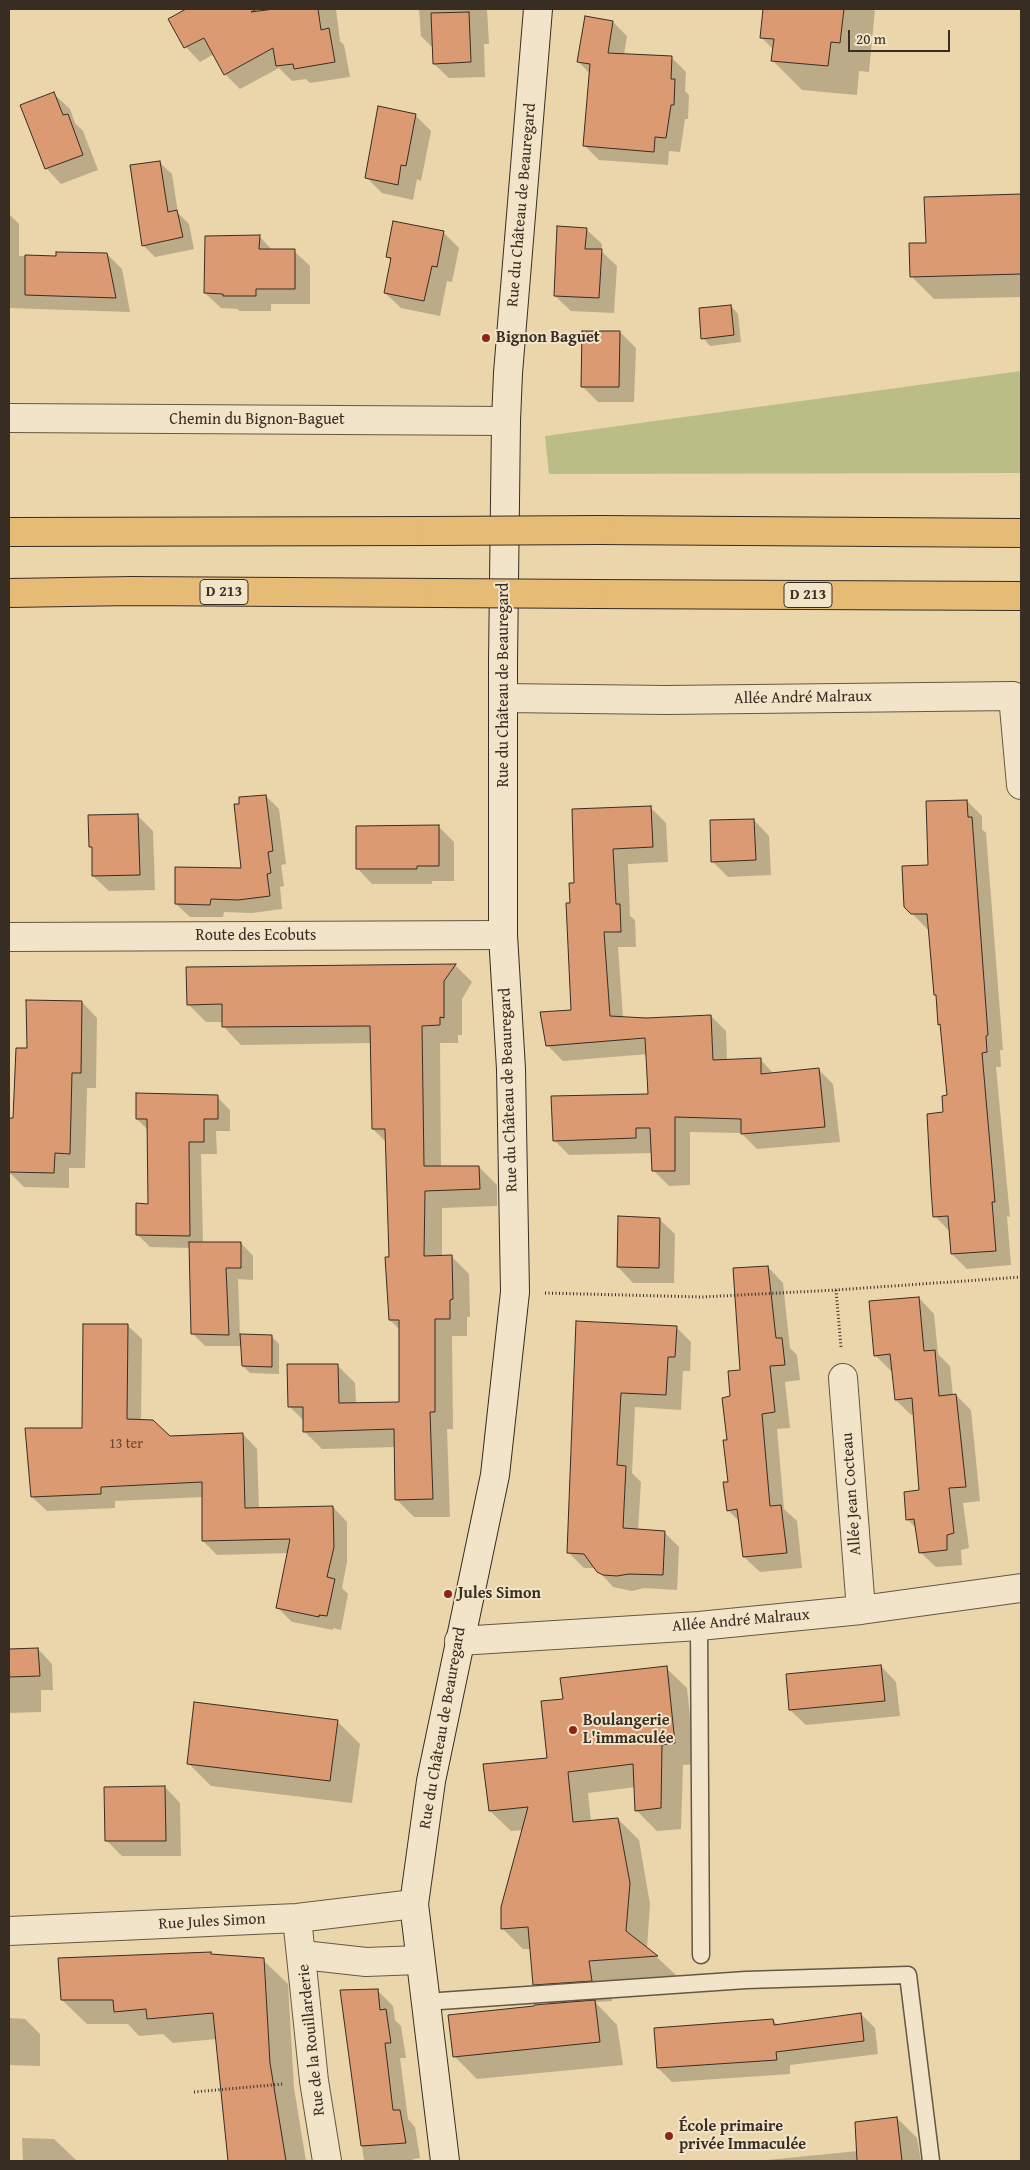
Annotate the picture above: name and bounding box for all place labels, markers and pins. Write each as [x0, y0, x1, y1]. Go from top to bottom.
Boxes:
place label: Bignon Baguet [496, 328, 600, 348]
marker: Bignon Baguet [480, 332, 492, 344]
place label: Jules Simon [458, 1584, 541, 1604]
marker: Jules Simon [442, 1588, 454, 1600]
place label: Boulangerie L'immaculée [583, 1711, 674, 1749]
marker: Boulangerie L'immaculée [567, 1724, 579, 1736]
place label: École primaire privée Immaculée [679, 2117, 806, 2155]
marker: École primaire privée Immaculée [663, 2130, 675, 2142]

